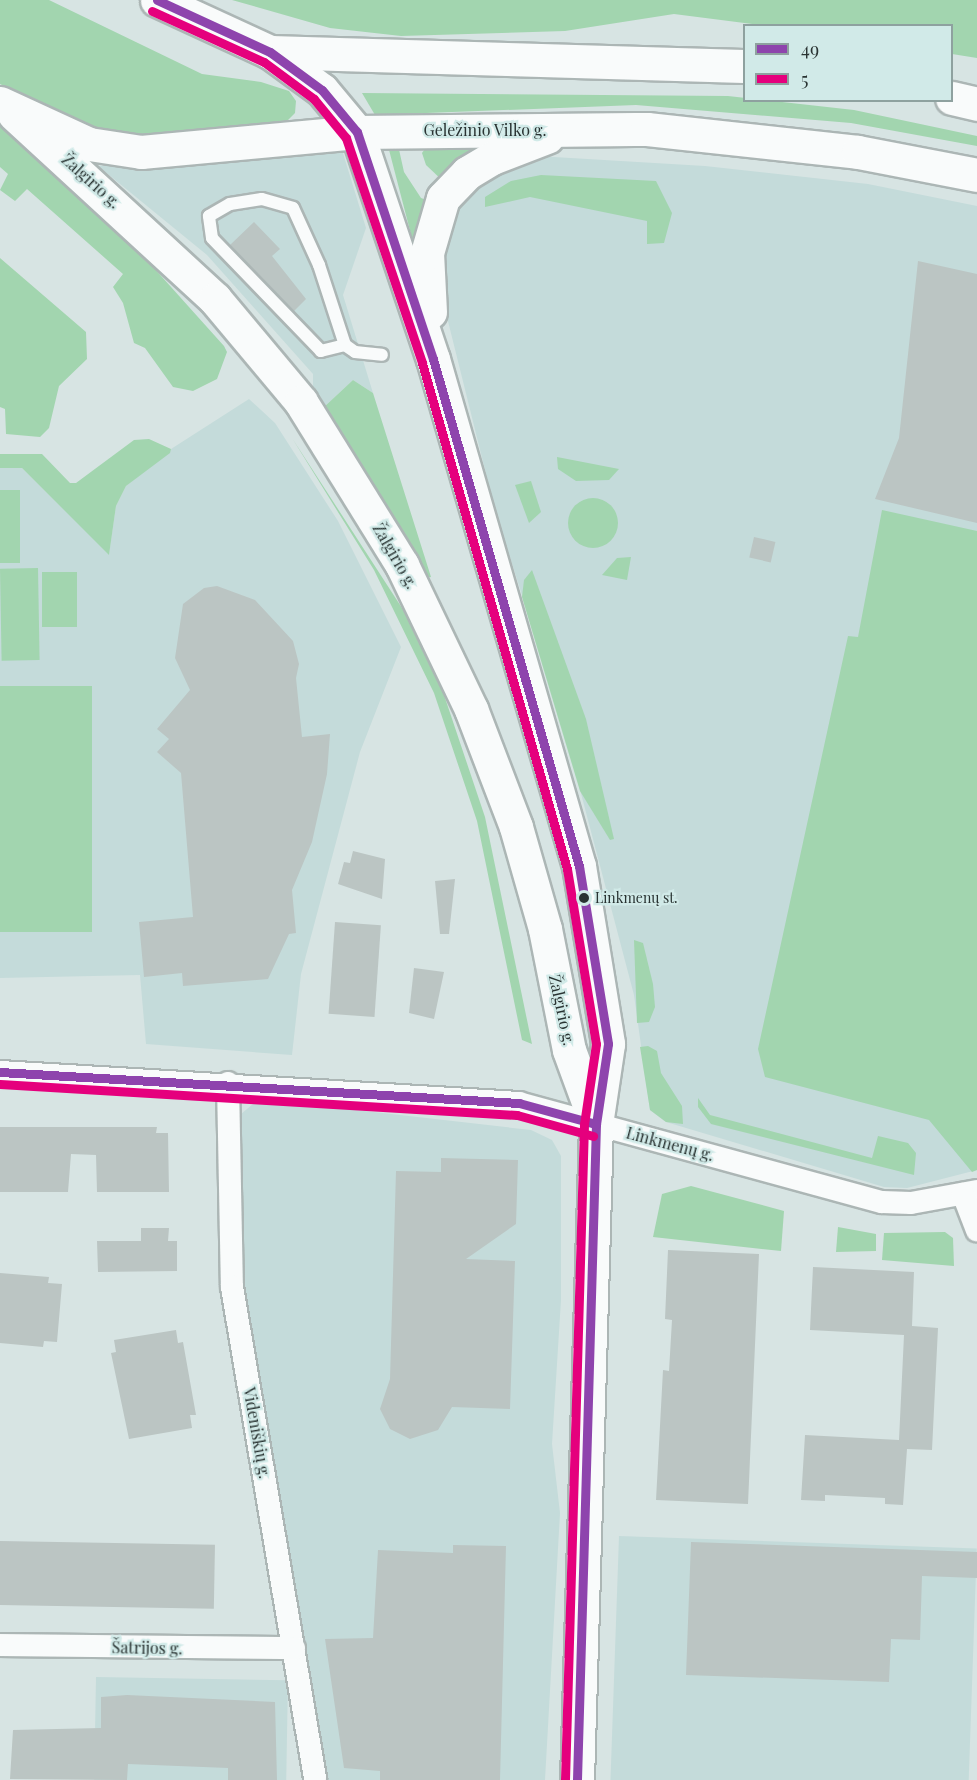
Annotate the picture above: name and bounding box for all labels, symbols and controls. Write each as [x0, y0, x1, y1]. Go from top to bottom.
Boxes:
legend [743, 24, 953, 102]
text: 49 [801, 37, 819, 61]
text: 5 [801, 67, 808, 91]
street label: Geležinio Vilko g. [423, 120, 547, 140]
street label: Žalgirio g. [58, 150, 124, 212]
street label: Žalgirio g. [369, 520, 421, 592]
place label: Linkmenų st. [595, 890, 678, 906]
marker: Linkmenų st. [578, 892, 590, 904]
street label: Žalgirio g. [545, 973, 579, 1047]
street label: Linkmenų g. [624, 1123, 716, 1165]
street label: Videniškių g. [240, 1386, 274, 1480]
street label: Šatrijos g. [111, 1638, 183, 1658]

